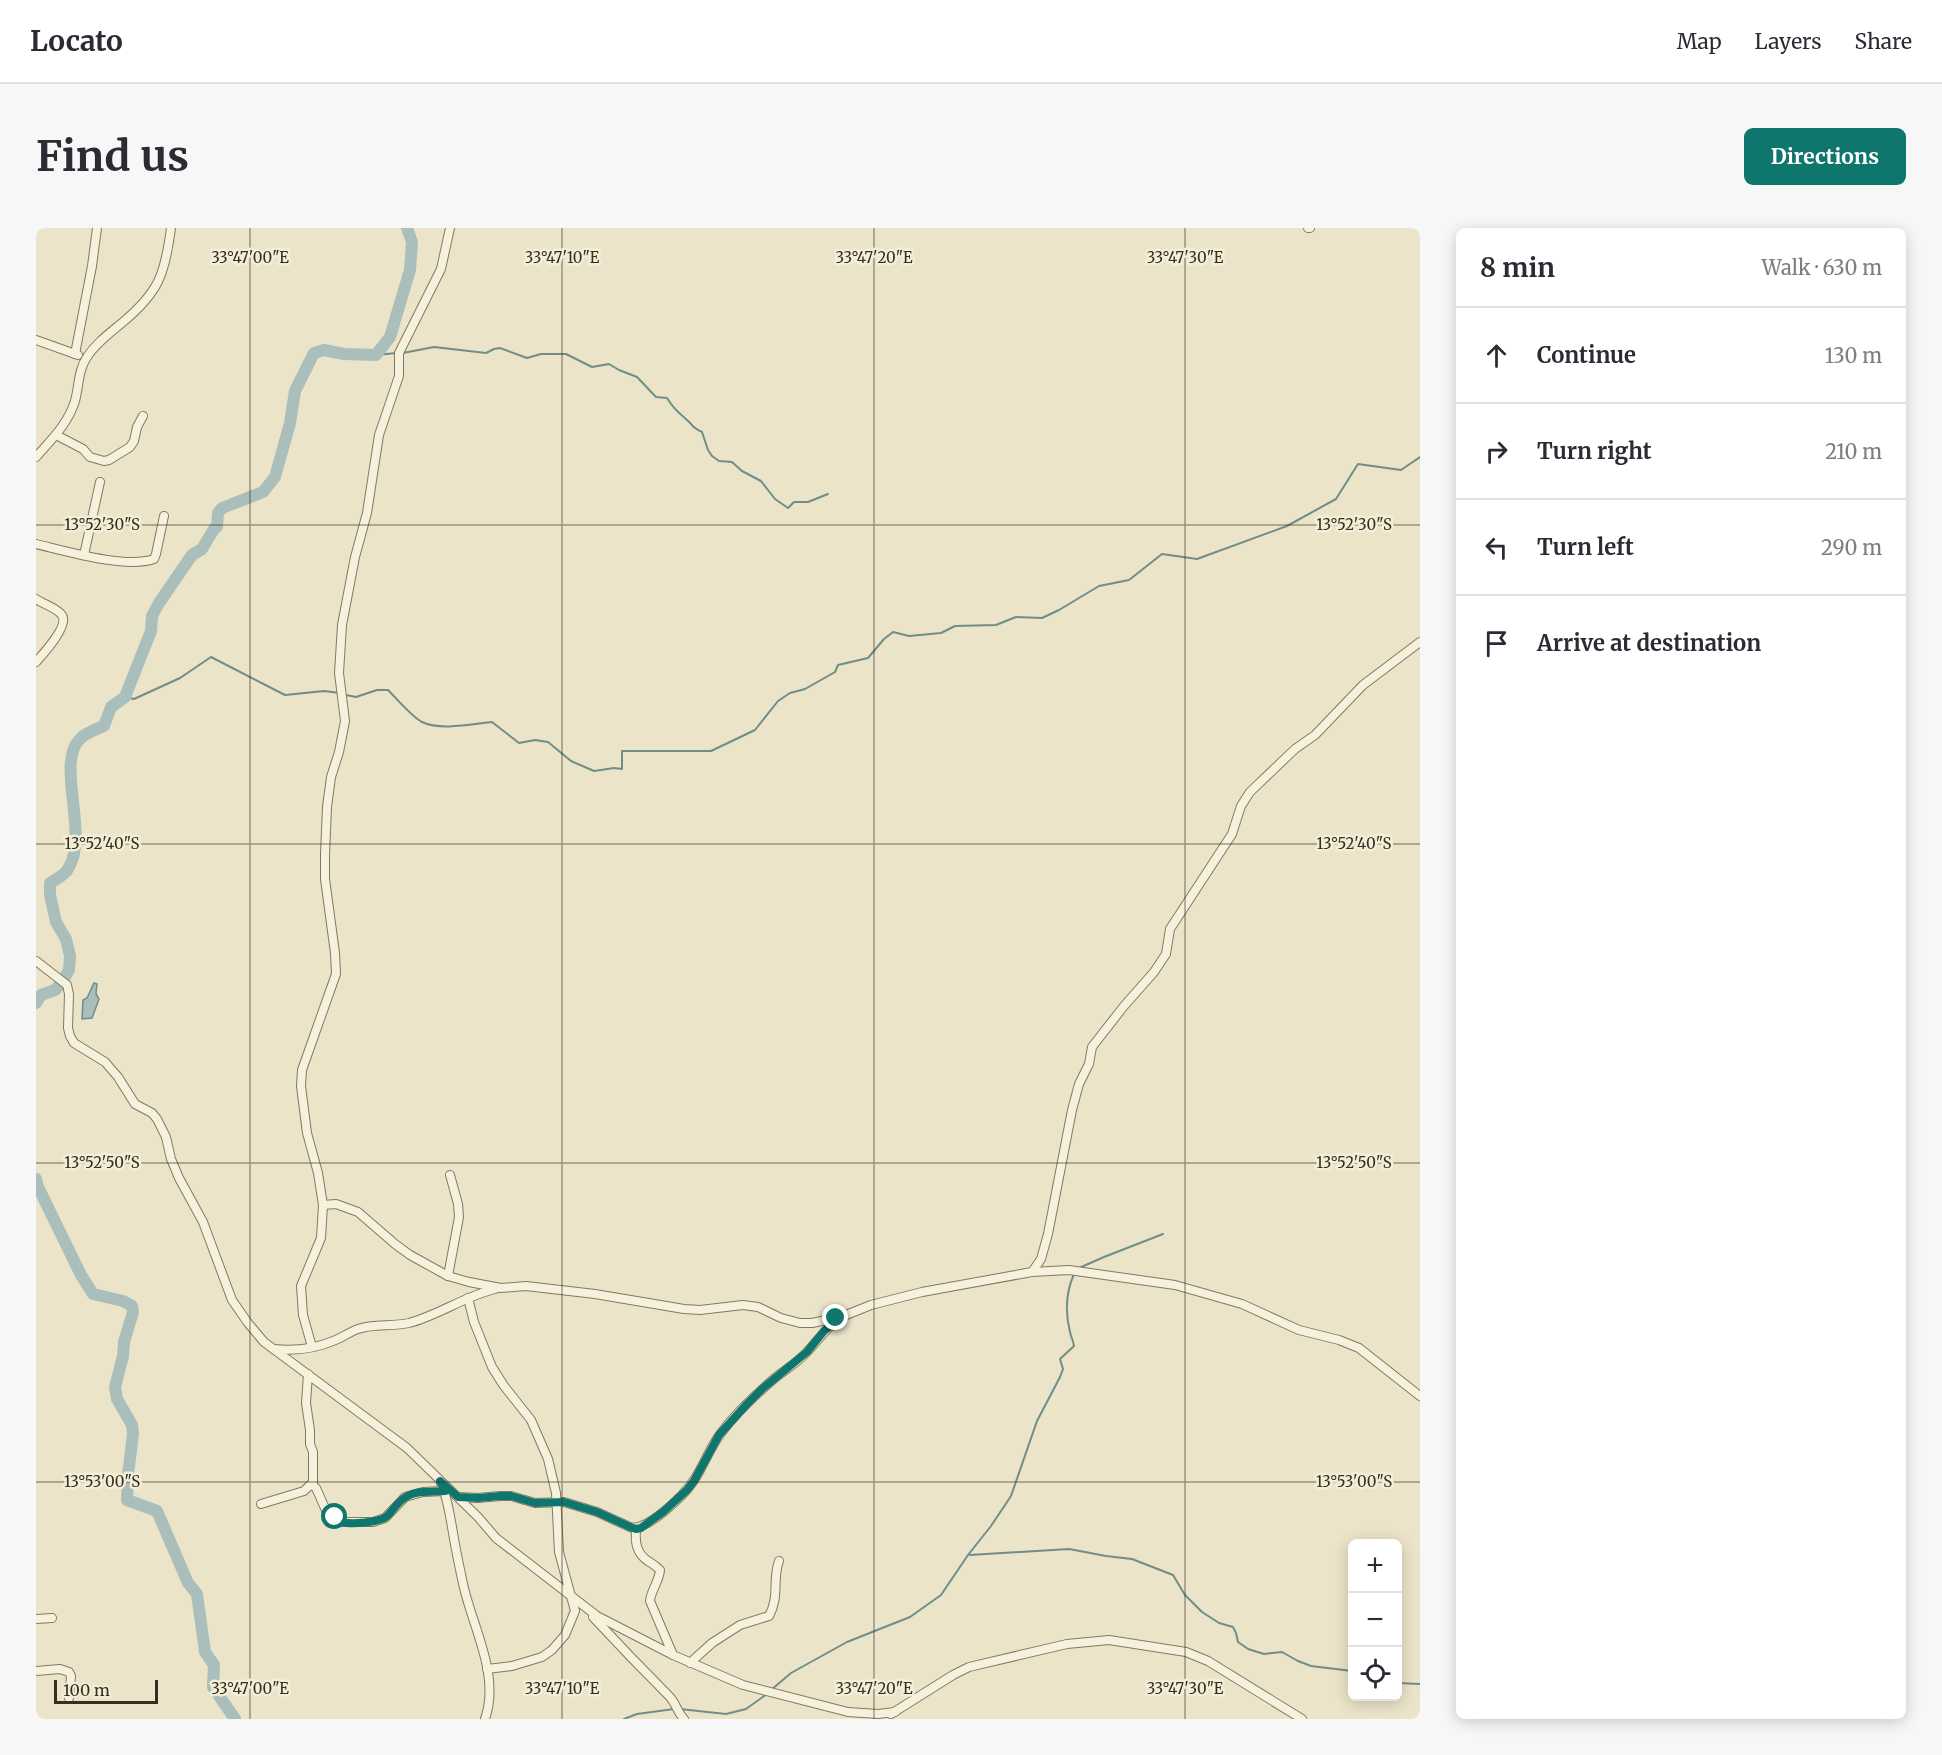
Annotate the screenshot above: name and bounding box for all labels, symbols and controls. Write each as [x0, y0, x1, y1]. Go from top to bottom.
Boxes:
text: Locato [30, 23, 123, 59]
text: Map [1677, 28, 1722, 55]
text: Layers [1755, 28, 1822, 55]
text: Share [1855, 28, 1912, 55]
button: Directions [1744, 128, 1906, 185]
text: Find us [36, 130, 189, 182]
text: 33°47'00"E [211, 248, 289, 267]
text: 33°47'10"E [525, 248, 600, 267]
text: 33°47'20"E [836, 248, 913, 267]
text: 33°47'30"E [1147, 248, 1224, 267]
text: 8 min [1480, 251, 1555, 284]
text: Walk · 630 m [1762, 255, 1882, 280]
icon: ahead [1480, 339, 1513, 372]
text: Continue [1537, 341, 1636, 369]
text: 130 m [1825, 343, 1882, 368]
icon: right [1480, 435, 1513, 468]
text: Turn right [1537, 437, 1651, 465]
text: 210 m [1825, 439, 1882, 464]
text: 13°52'30"S [64, 515, 140, 534]
text: 13°52'30"S [1316, 515, 1392, 534]
icon: left [1480, 531, 1513, 564]
text: Turn left [1537, 533, 1634, 561]
text: 290 m [1821, 535, 1882, 560]
icon: arrive [1480, 627, 1513, 660]
text: Arrive at destination [1537, 629, 1761, 657]
text: 13°52'40"S [65, 834, 139, 853]
text: 13°52'40"S [1317, 834, 1391, 853]
text: 13°52'50"S [64, 1153, 140, 1172]
text: 13°52'50"S [1316, 1153, 1392, 1172]
route end [822, 1304, 848, 1330]
text: 13°53'00"S [64, 1472, 140, 1491]
text: 13°53'00"S [1316, 1472, 1392, 1491]
route start [321, 1503, 347, 1529]
map controls [1348, 1539, 1402, 1701]
button: + [1348, 1539, 1402, 1593]
button: − [1348, 1593, 1402, 1647]
button: locate [1348, 1647, 1402, 1701]
scale bar [54, 1677, 158, 1704]
text: 33°47'00"E [211, 1679, 289, 1698]
text: 33°47'10"E [525, 1679, 600, 1698]
text: 33°47'20"E [836, 1679, 913, 1698]
text: 33°47'30"E [1147, 1679, 1224, 1698]
text: 100 m [63, 1680, 110, 1700]

